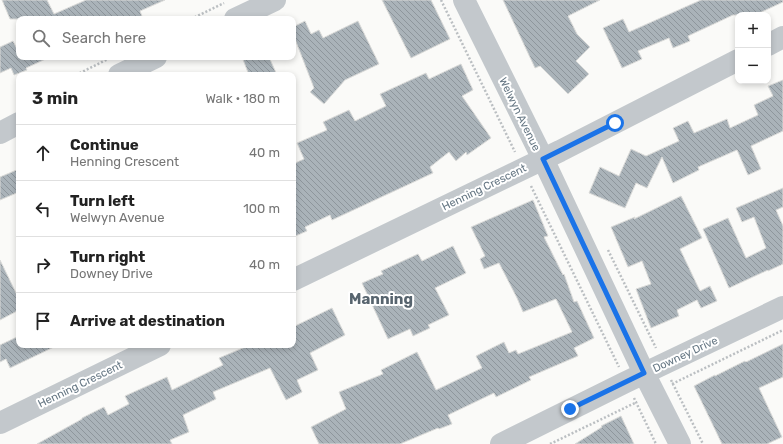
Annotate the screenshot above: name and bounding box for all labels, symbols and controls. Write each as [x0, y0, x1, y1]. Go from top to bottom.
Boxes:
map controls [735, 12, 771, 84]
button: + [735, 12, 771, 48]
search box [16, 16, 296, 60]
icon: search [30, 27, 52, 49]
text: Search here [62, 29, 146, 47]
button: − [735, 48, 771, 84]
street label: Welwyn Avenue [496, 75, 543, 153]
text: 3 min [32, 88, 78, 108]
text: Walk · 180 m [205, 91, 280, 106]
route start [606, 114, 624, 132]
text: Continue [70, 136, 139, 154]
icon: ahead [32, 142, 54, 164]
text: 40 m [249, 145, 280, 160]
text: Henning Crescent [70, 154, 179, 169]
street label: Henning Crescent [440, 161, 529, 214]
text: Turn left [70, 192, 135, 210]
icon: left [32, 198, 54, 220]
text: 100 m [243, 201, 280, 216]
text: Welwyn Avenue [70, 210, 164, 225]
text: Turn right [70, 248, 145, 266]
icon: right [32, 254, 54, 276]
text: 40 m [249, 257, 280, 272]
text: Downey Drive [70, 266, 153, 281]
district label: Manning [349, 290, 413, 308]
icon: arrive [32, 310, 54, 332]
text: Arrive at destination [70, 312, 225, 330]
street label: Downey Drive [651, 334, 720, 375]
street label: Henning Crescent [36, 358, 125, 411]
route end [561, 400, 579, 418]

